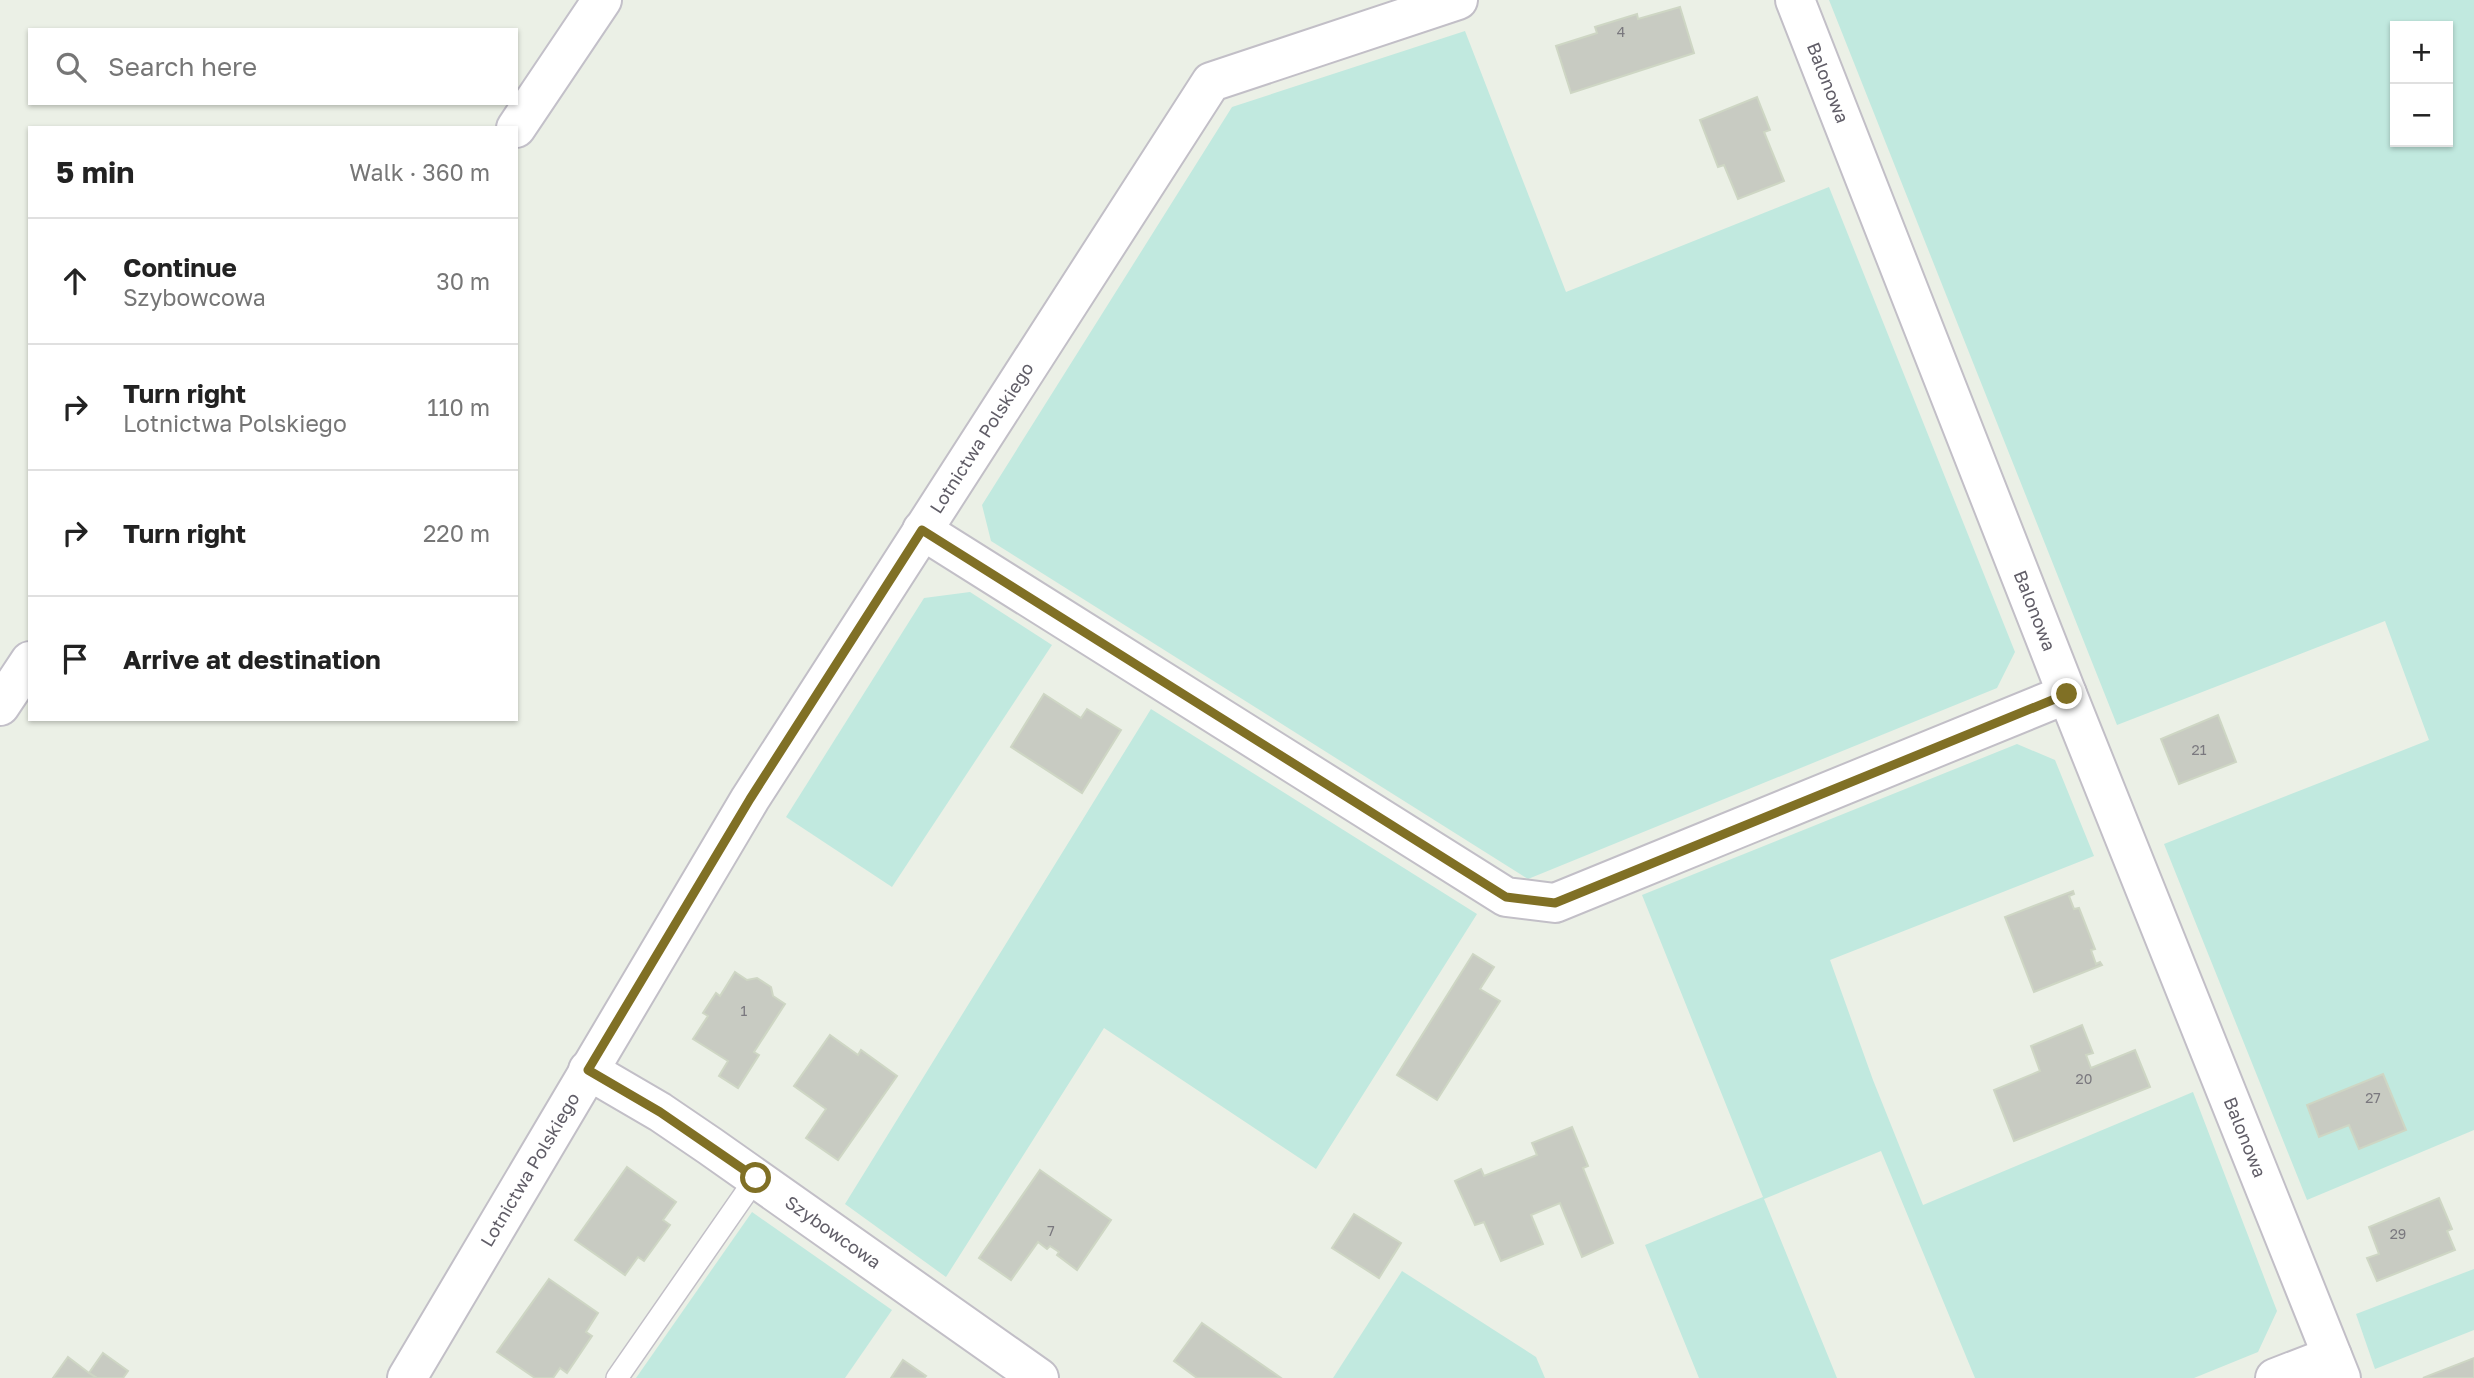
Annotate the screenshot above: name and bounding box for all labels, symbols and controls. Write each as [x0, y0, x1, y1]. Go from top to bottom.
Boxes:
map controls [2390, 21, 2453, 147]
button: + [2390, 21, 2453, 84]
house number: 4 [1617, 23, 1625, 40]
search box [28, 28, 518, 105]
street label: Balonowa [1803, 39, 1854, 126]
icon: search [52, 48, 90, 86]
text: Search here [108, 51, 257, 82]
button: − [2390, 84, 2453, 147]
text: 5 min [56, 154, 134, 190]
text: Walk · 360 m [349, 158, 490, 186]
text: Continue [123, 252, 237, 283]
icon: ahead [56, 262, 94, 300]
text: 30 m [436, 267, 490, 295]
text: Szybowcowa [123, 283, 266, 311]
street label: Lotnictwa Polskiego [925, 358, 1038, 517]
text: Turn right [123, 378, 246, 409]
icon: right [56, 388, 94, 426]
text: 110 m [427, 393, 490, 421]
text: Lotnictwa Polskiego [123, 409, 347, 437]
icon: right [56, 514, 94, 552]
text: Turn right [123, 518, 246, 549]
text: 220 m [423, 519, 490, 547]
street label: Balonowa [2010, 567, 2061, 654]
icon: arrive [56, 640, 94, 678]
text: Arrive at destination [123, 644, 381, 675]
route end [2051, 678, 2082, 709]
house number: 21 [2192, 741, 2207, 758]
house number: 1 [741, 1002, 748, 1019]
house number: 20 [2076, 1070, 2092, 1087]
street label: Lotnictwa Polskiego [475, 1088, 584, 1250]
house number: 27 [2365, 1089, 2381, 1106]
street label: Balonowa [2220, 1094, 2271, 1180]
route start [740, 1162, 771, 1193]
street label: Szybowcowa [781, 1191, 885, 1273]
house number: 7 [1047, 1222, 1055, 1239]
house number: 29 [2390, 1225, 2406, 1242]

